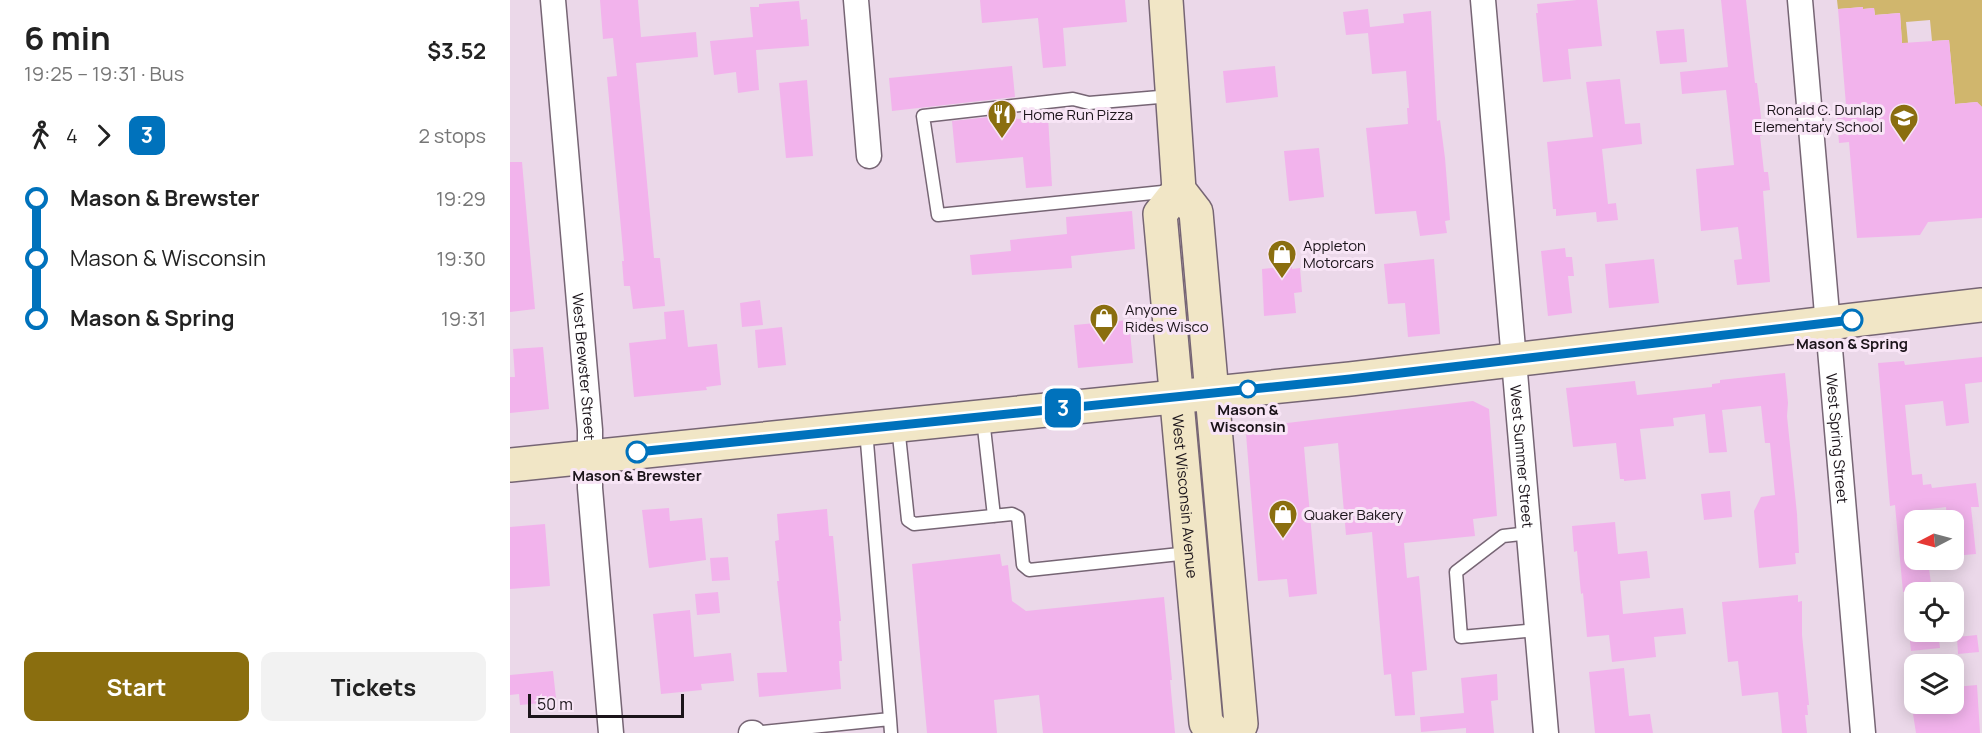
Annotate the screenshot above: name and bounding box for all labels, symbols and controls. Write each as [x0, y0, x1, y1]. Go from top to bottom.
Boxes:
text: 6 min [24, 15, 111, 60]
text: $3.52 [427, 36, 486, 66]
text: 19:25 – 19:31 · Bus [24, 60, 184, 87]
restaurant icon: Home Run Pizza [986, 98, 1018, 140]
place label: Ronald C. Dunlap Elementary School [1754, 99, 1883, 137]
school or university icon: Ronald C. Dunlap Elementary School [1888, 102, 1920, 144]
place label: Home Run Pizza [1023, 104, 1133, 125]
icon: walk [24, 119, 57, 152]
icon: forward [87, 119, 120, 152]
text: 3 [141, 121, 153, 149]
text: 4 [66, 122, 78, 149]
text: 2 stops [418, 122, 486, 149]
text: Mason & Brewster [70, 183, 260, 213]
text: 19:29 [436, 185, 486, 212]
place label: Appleton Motorcars [1303, 235, 1374, 273]
shop icon: Appleton Motorcars [1266, 238, 1298, 280]
text: Mason & Wisconsin [70, 243, 266, 273]
text: 19:30 [437, 245, 486, 272]
street label: West Brewster Street [568, 292, 601, 440]
place label: Anyone Rides Wisco [1125, 299, 1209, 337]
shop icon: Anyone Rides Wisco [1088, 302, 1120, 344]
text: Mason & Spring [70, 303, 235, 333]
text: 19:31 [441, 305, 486, 332]
marker: Mason & Spring [1841, 309, 1863, 331]
place label: Mason & Spring [1796, 333, 1908, 354]
street label: West Spring Street [1822, 372, 1854, 504]
marker: Mason & Wisconsin [1239, 380, 1257, 398]
street label: West Summer Street [1506, 384, 1539, 529]
line badge: 3 [1044, 388, 1082, 428]
text: 3 [1057, 394, 1069, 422]
place label: Mason & Wisconsin [1210, 399, 1286, 437]
street label: West Wisconsin Avenue [1168, 413, 1203, 579]
marker: Mason & Brewster [626, 441, 648, 463]
place label: Mason & Brewster [572, 465, 702, 486]
shop icon: Quaker Bakery [1267, 498, 1299, 540]
place label: Quaker Bakery [1304, 504, 1403, 525]
north arrow [1904, 510, 1964, 570]
map controls [1904, 510, 1964, 714]
button: locate [1904, 582, 1964, 642]
button: Start [24, 652, 249, 721]
button: Tickets [261, 652, 486, 721]
button: layers [1904, 654, 1964, 714]
scale bar [528, 691, 684, 718]
text: 50 m [537, 693, 573, 715]

